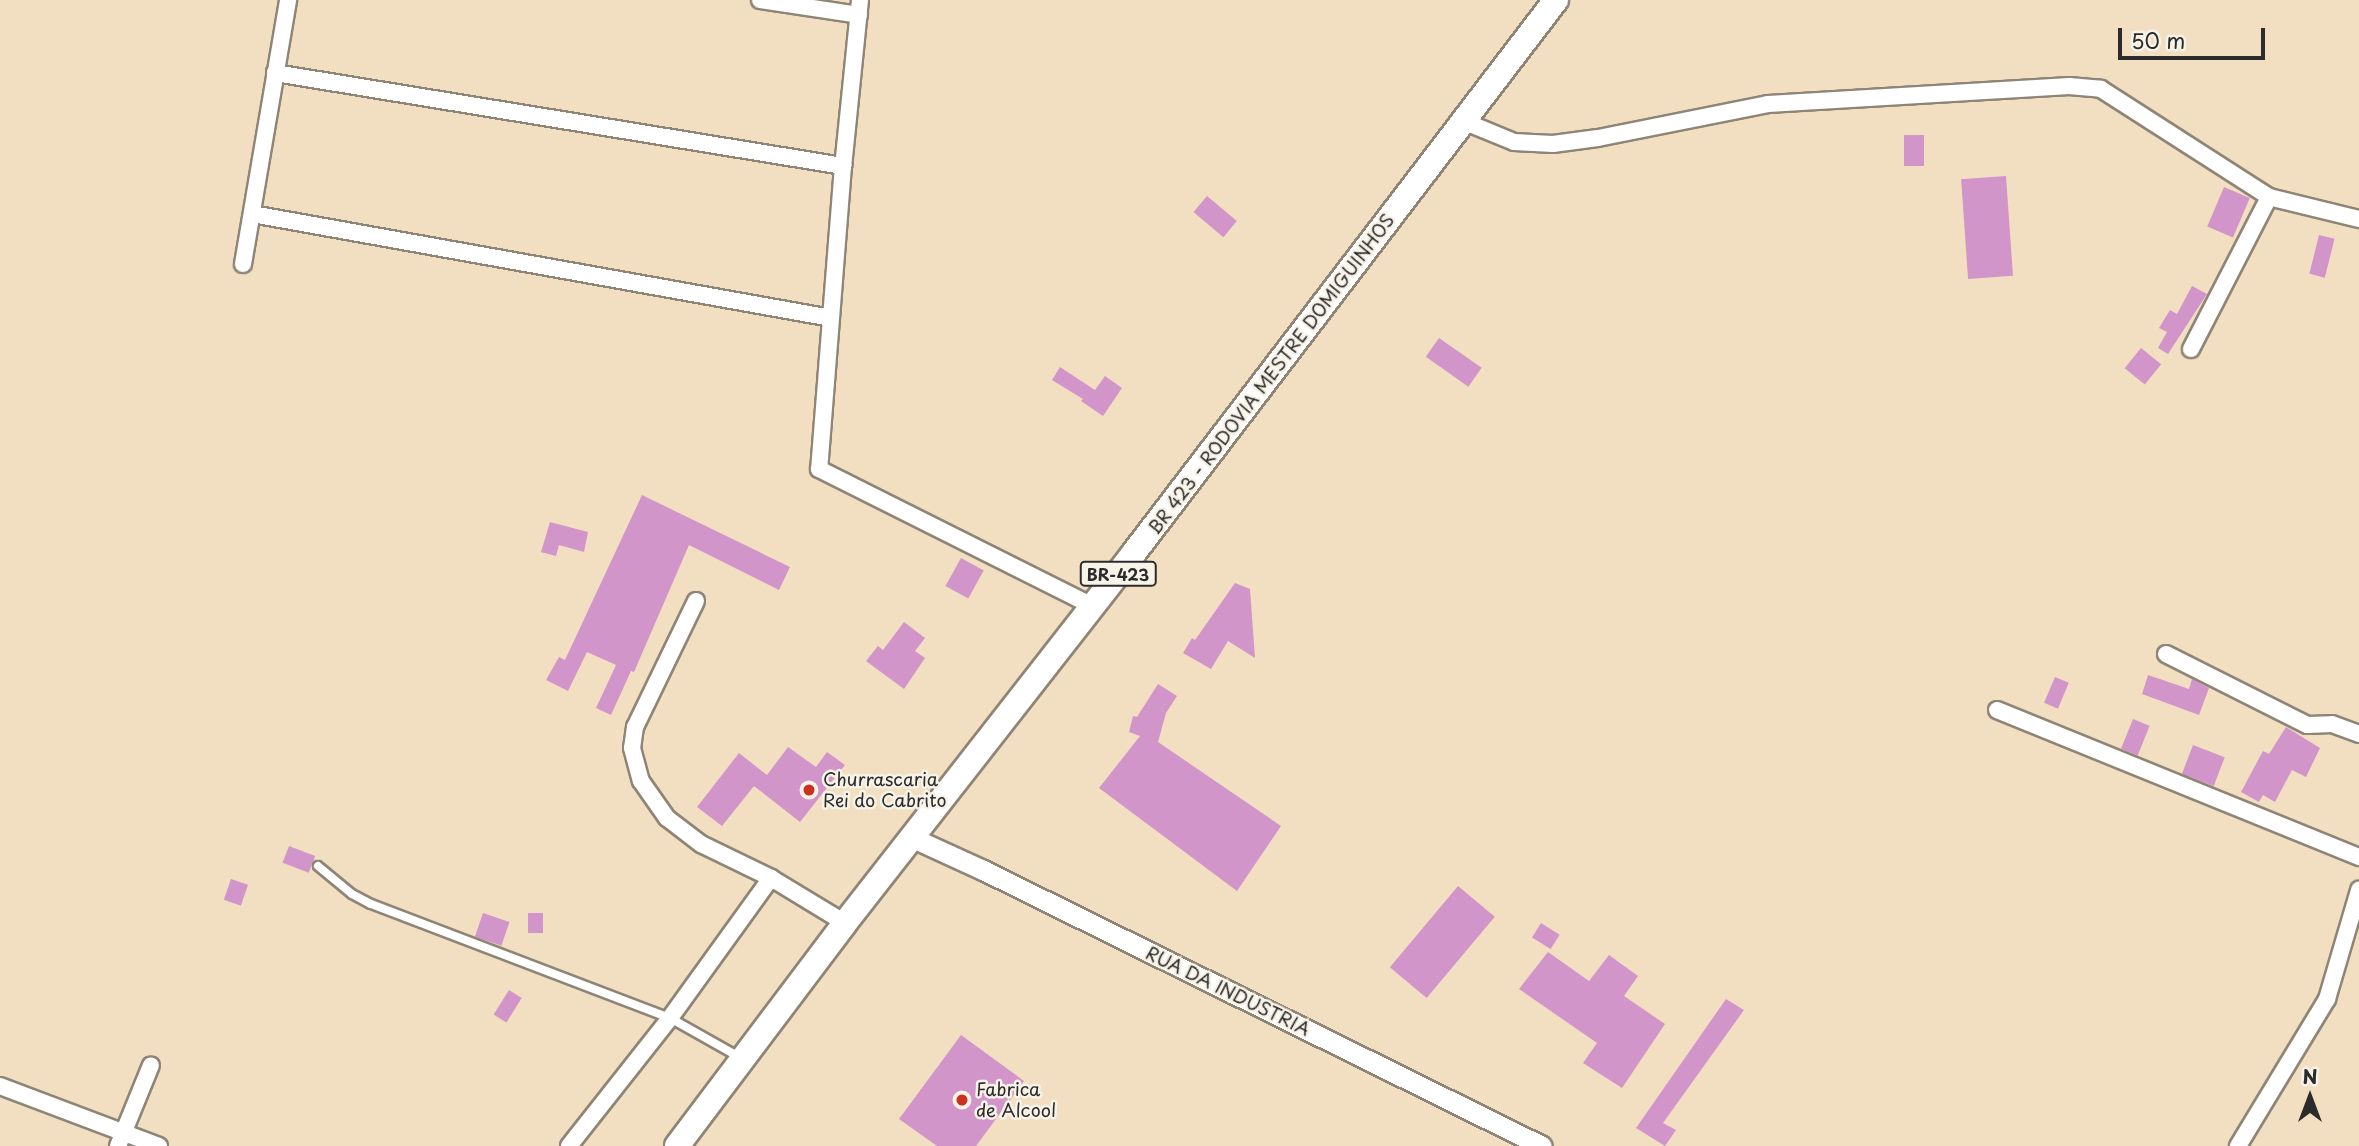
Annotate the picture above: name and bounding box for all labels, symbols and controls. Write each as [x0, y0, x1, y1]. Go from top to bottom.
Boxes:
scale bar [2121, 14, 2268, 58]
text: 50 m [2131, 24, 2185, 56]
street label: BR 423 - RODOVIA MESTRE DOMIGUINHOS [1142, 208, 1400, 540]
road number: BR-423 [1080, 562, 1156, 586]
place label: Churrascaria Rei do Cabrito [823, 769, 947, 812]
marker: Churrascaria Rei do Cabrito [801, 782, 817, 798]
street label: RUA DA INDUSTRIA [1142, 941, 1314, 1041]
north arrow [2275, 1062, 2345, 1132]
text: N [2302, 1062, 2318, 1090]
place label: Fabrica de Alcool [976, 1079, 1056, 1122]
marker: Fabrica de Alcool [954, 1092, 970, 1108]

